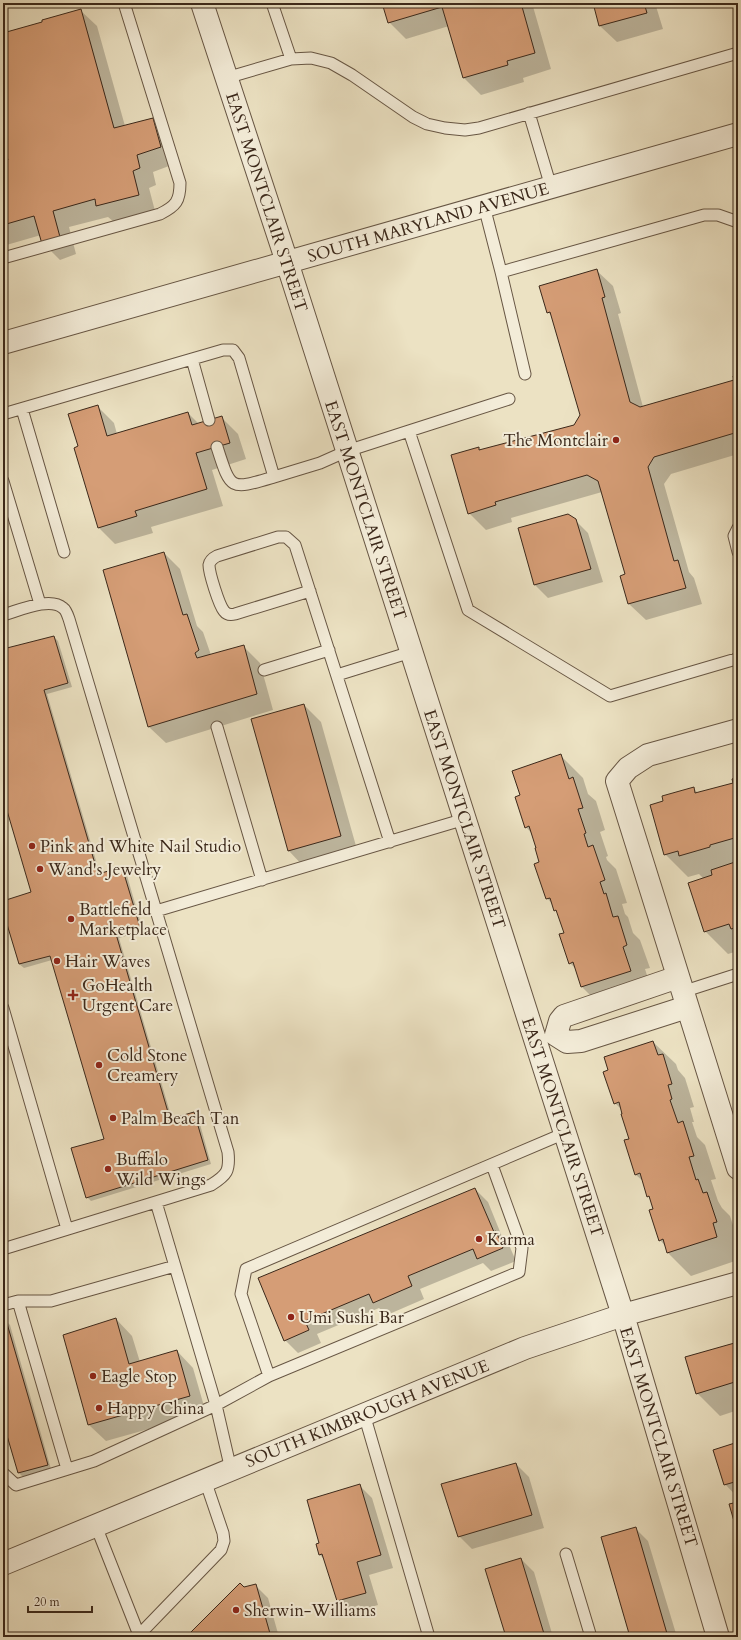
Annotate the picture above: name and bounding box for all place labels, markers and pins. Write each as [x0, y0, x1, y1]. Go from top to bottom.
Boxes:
place label: The Montclair [503, 429, 609, 452]
marker: The Montclair [611, 435, 621, 445]
place label: Pink and White Nail Studio [40, 835, 241, 858]
marker: Pink and White Nail Studio [27, 841, 37, 851]
place label: Wand's Jewelry [47, 858, 161, 881]
marker: Wand's Jewelry [35, 864, 45, 874]
place label: Battlefield Marketplace [79, 898, 167, 941]
marker: Battlefield Marketplace [66, 914, 76, 924]
place label: Hair Waves [65, 950, 151, 973]
marker: Hair Waves [52, 956, 62, 966]
place label: GoHealth Urgent Care [82, 974, 173, 1017]
marker: GoHealth Urgent Care [67, 989, 79, 1001]
place label: Cold Stone Creamery [107, 1044, 188, 1087]
marker: Cold Stone Creamery [94, 1060, 104, 1070]
place label: Palm Beach Tan [121, 1107, 240, 1130]
marker: Palm Beach Tan [108, 1113, 118, 1123]
place label: Buffalo Wild Wings [115, 1148, 206, 1191]
marker: Buffalo Wild Wings [103, 1164, 113, 1174]
place label: Karma [487, 1228, 536, 1251]
marker: Karma [474, 1234, 484, 1244]
place label: Umi Sushi Bar [299, 1306, 405, 1329]
marker: Umi Sushi Bar [286, 1312, 296, 1322]
place label: Eagle Stop [101, 1365, 177, 1388]
marker: Eagle Stop [88, 1371, 98, 1381]
place label: Happy China [107, 1397, 205, 1420]
marker: Happy China [94, 1403, 104, 1413]
place label: Sherwin-Williams [244, 1599, 376, 1622]
marker: Sherwin-Williams [231, 1605, 241, 1615]

